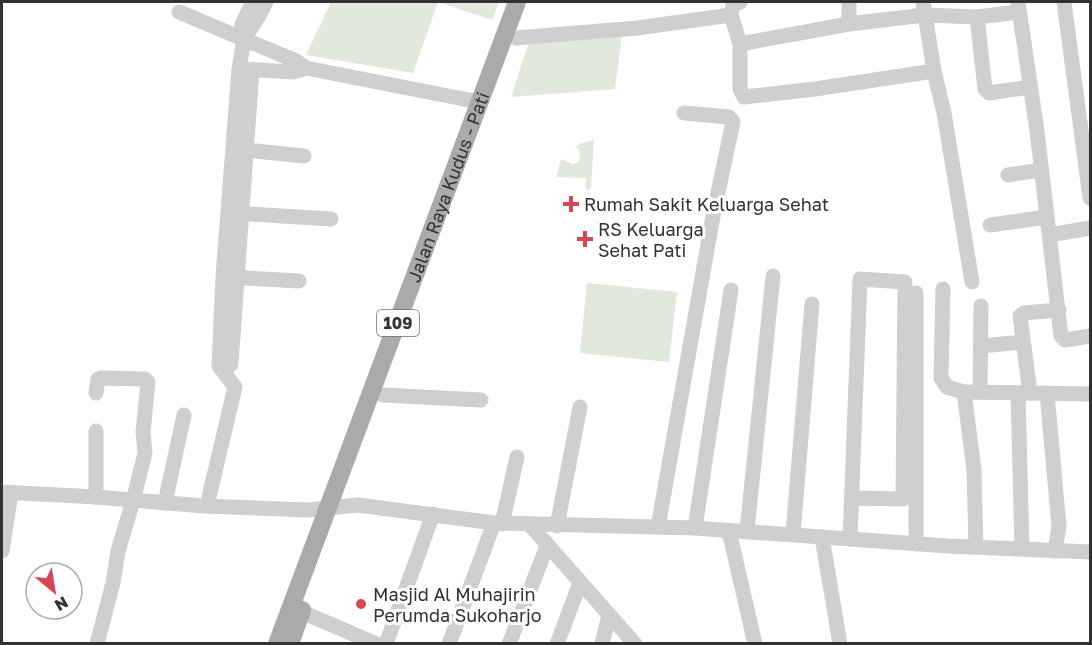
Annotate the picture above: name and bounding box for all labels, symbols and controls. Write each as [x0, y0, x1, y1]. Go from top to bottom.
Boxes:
street label: Jalan Raya Kudus - Pati [402, 89, 494, 285]
place label: Rumah Sakit Keluarga Sehat [584, 193, 829, 215]
marker: Rumah Sakit Keluarga Sehat [562, 195, 580, 213]
place label: RS Keluarga Sehat Pati [598, 218, 704, 261]
marker: RS Keluarga Sehat Pati [576, 230, 594, 248]
road number: 109 [377, 310, 419, 336]
north arrow [24, 561, 84, 621]
place label: Masjid Al Muhajirin Perumda Sukoharjo [373, 583, 542, 626]
text: N [51, 592, 72, 616]
marker: Masjid Al Muhajirin Perumda Sukoharjo [354, 597, 368, 611]

